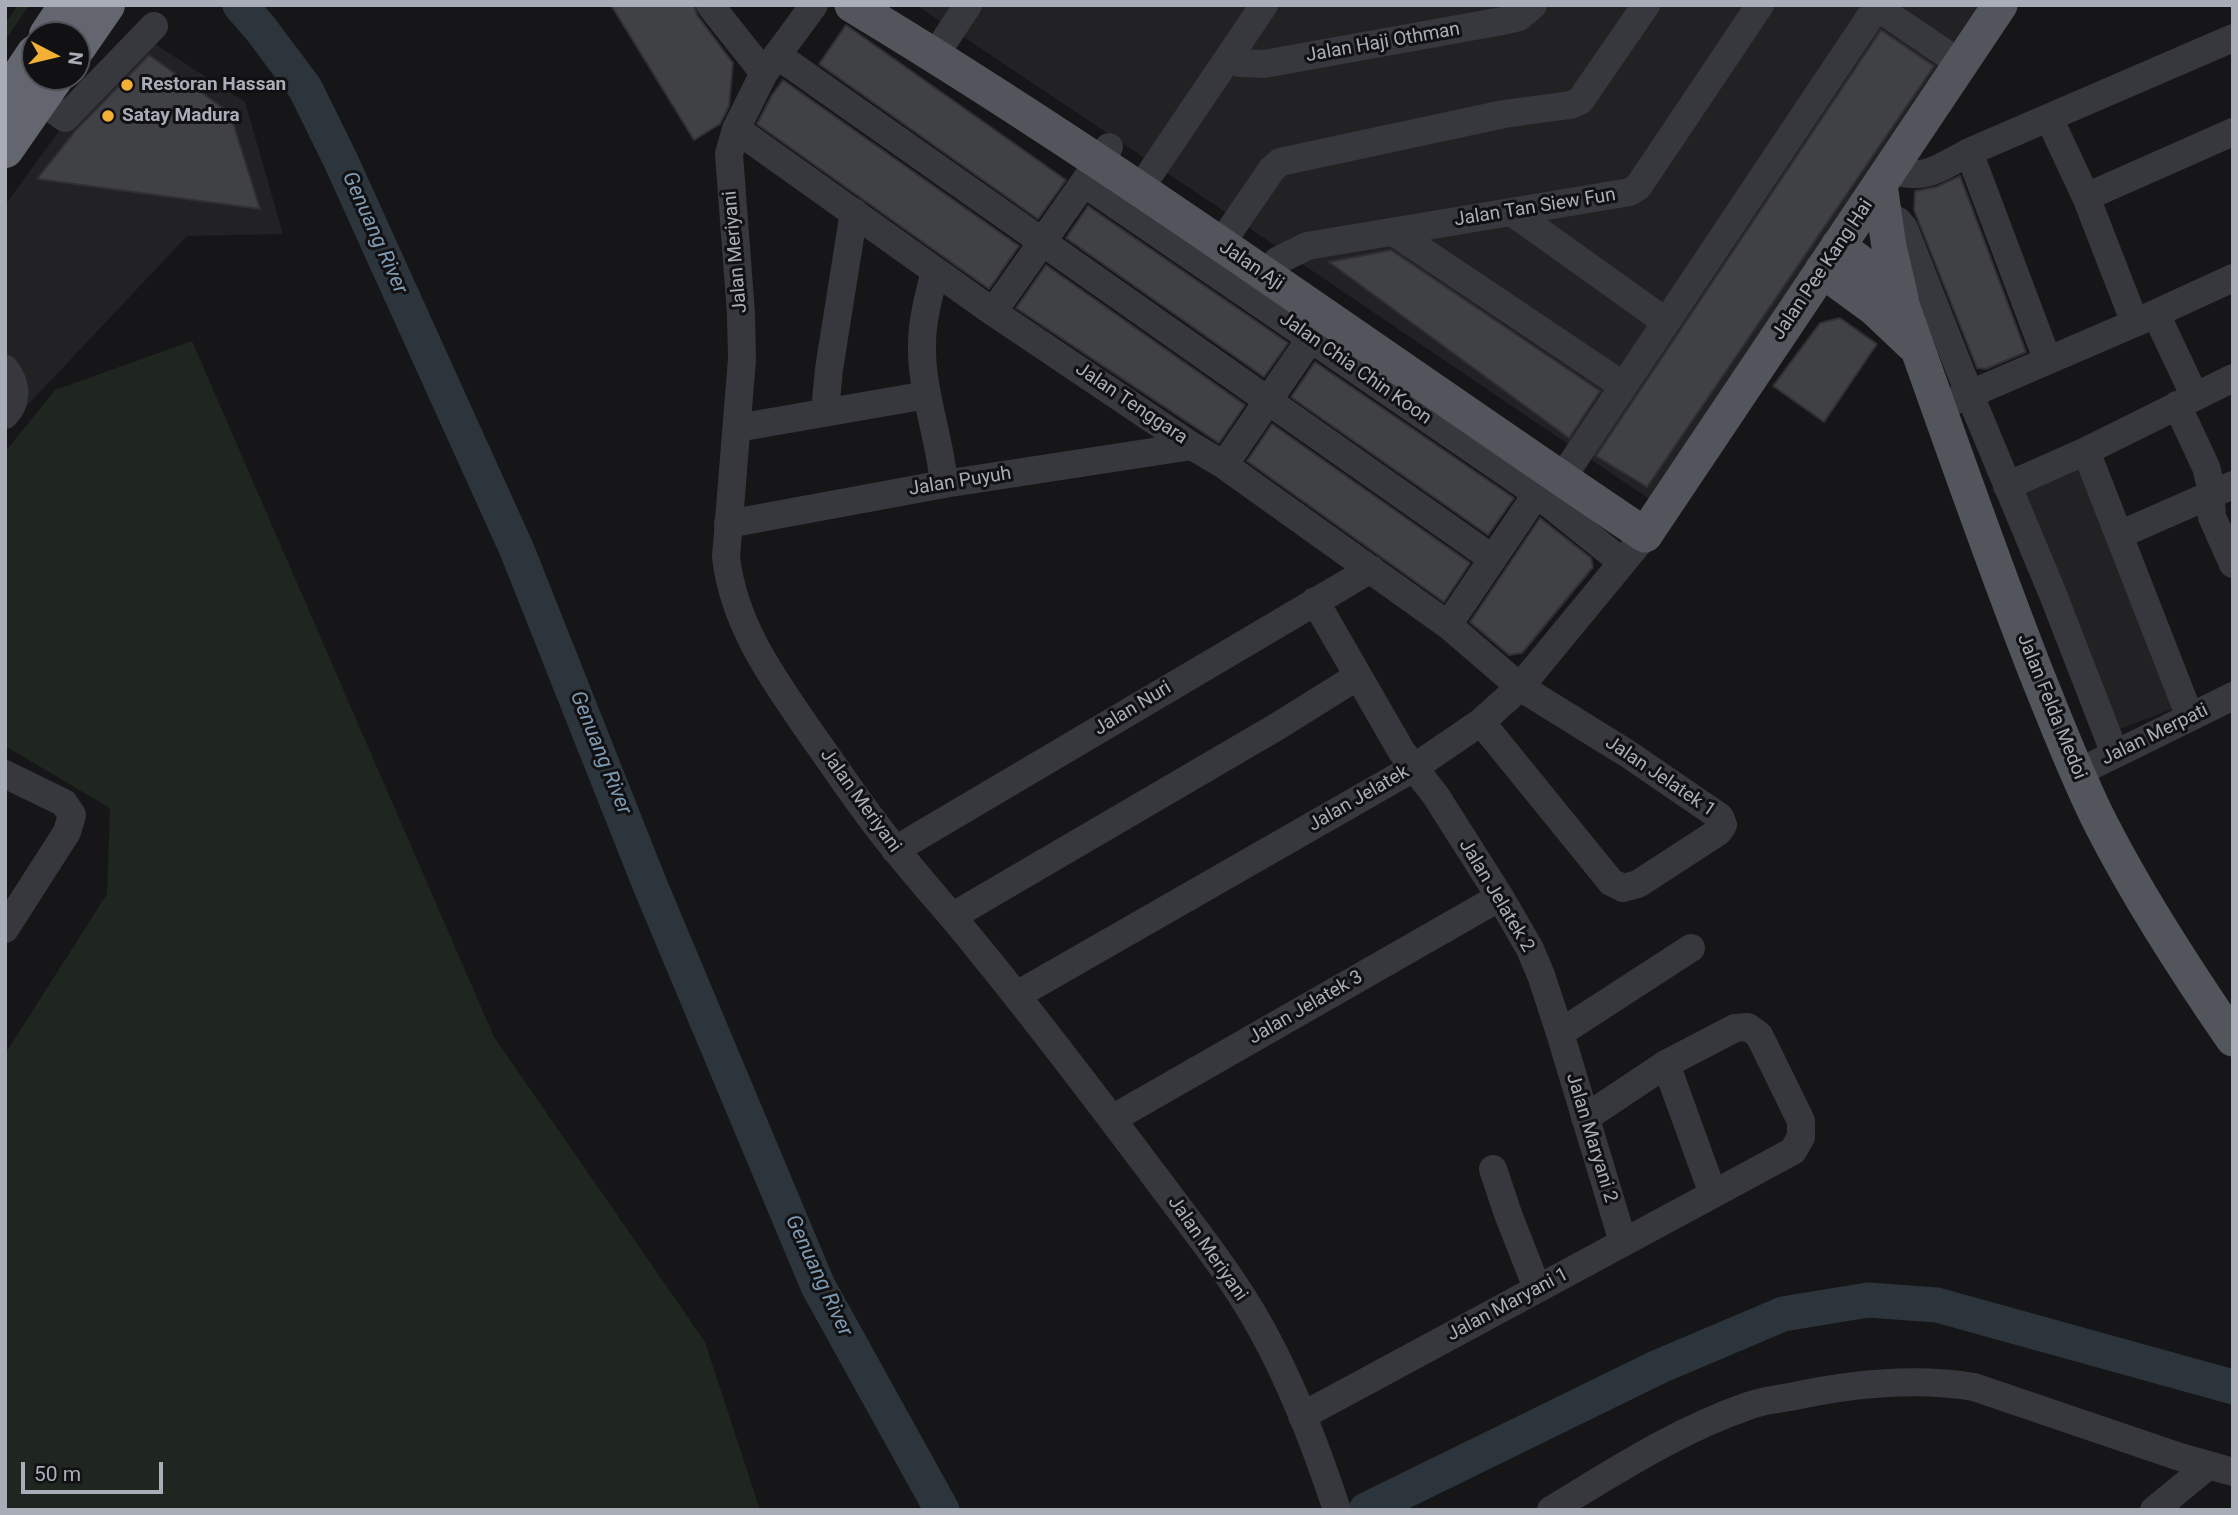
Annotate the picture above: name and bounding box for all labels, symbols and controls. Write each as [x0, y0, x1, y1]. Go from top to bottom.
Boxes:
street label: Jalan Haji Othman [1304, 18, 1462, 68]
north arrow [21, 21, 91, 91]
text: N [63, 50, 88, 66]
place label: Restoran Hassan [141, 74, 286, 96]
marker: Restoran Hassan [119, 77, 135, 93]
place label: Satay Madura [122, 105, 240, 127]
marker: Satay Madura [100, 108, 116, 124]
water label: Genuang River [336, 168, 412, 298]
street label: Jalan Tan Siew Fun [1453, 184, 1617, 232]
street label: Jalan Meriyani [719, 190, 753, 314]
street label: Jalan Pee Kang Hai [1768, 195, 1878, 345]
street label: Jalan Aji [1215, 236, 1287, 296]
street label: Jalan Chia Chin Koon [1275, 308, 1435, 430]
street label: Jalan Tenggara [1071, 358, 1191, 450]
street label: Jalan Puyuh [907, 463, 1013, 501]
street label: Jalan Felda Medoi [2011, 631, 2091, 783]
street label: Jalan Nuri [1090, 677, 1176, 741]
water label: Genuang River [564, 688, 636, 818]
street label: Jalan Merpati [2098, 699, 2212, 771]
street label: Jalan Jelatek 1 [1601, 732, 1719, 822]
street label: Jalan Meriyani [815, 745, 905, 857]
street label: Jalan Jelatek [1305, 761, 1413, 837]
street label: Jalan Jelatek 2 [1453, 835, 1539, 957]
street label: Jalan Jelatek 3 [1245, 966, 1367, 1050]
street label: Jalan Maryani 2 [1560, 1071, 1622, 1205]
street label: Jalan Meriyani [1162, 1192, 1252, 1306]
water label: Genuang River [779, 1211, 857, 1341]
street label: Jalan Maryani 1 [1443, 1263, 1573, 1347]
scale bar [24, 1448, 166, 1492]
text: 50 m [34, 1462, 81, 1486]

